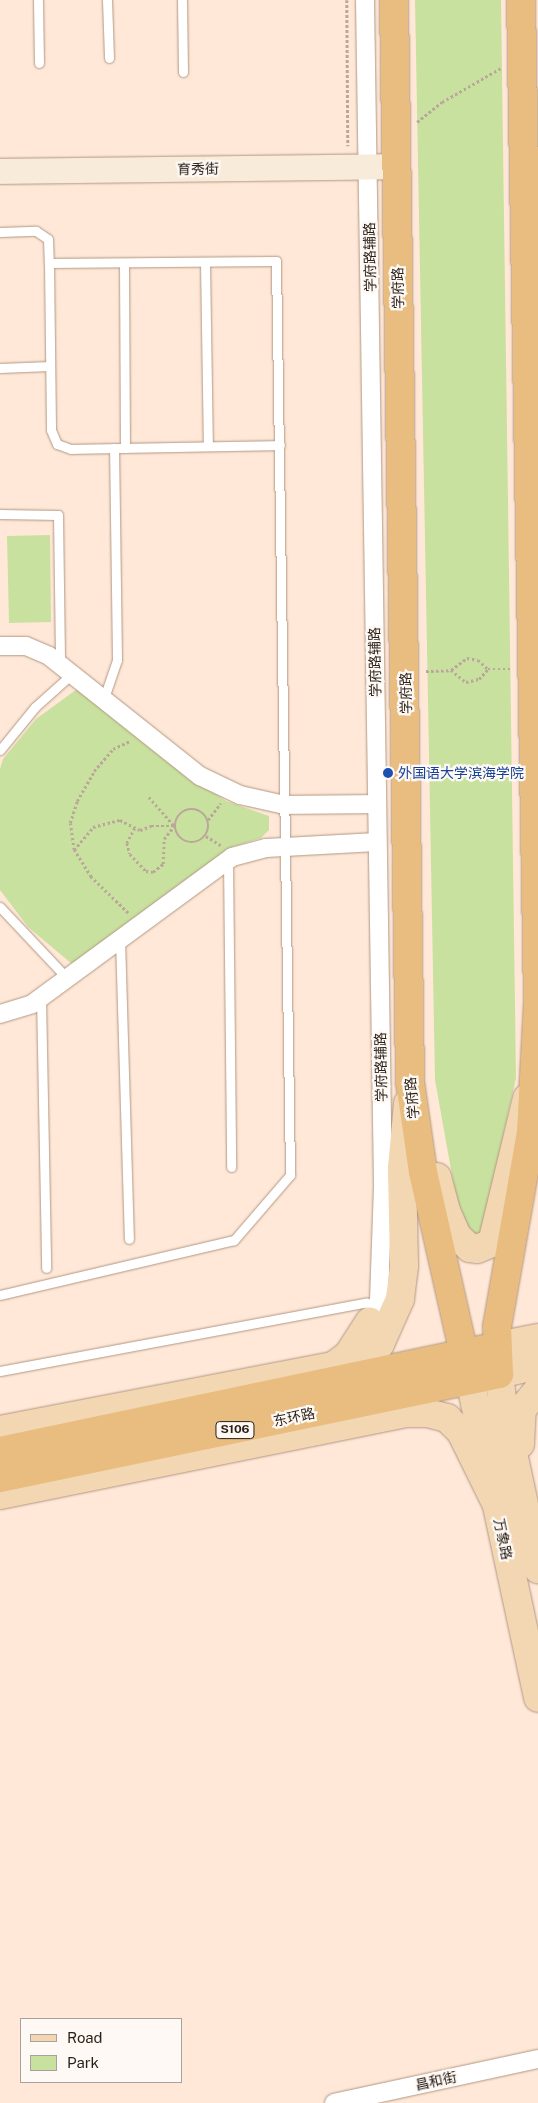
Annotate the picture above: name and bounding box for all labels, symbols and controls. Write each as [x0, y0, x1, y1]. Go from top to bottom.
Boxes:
street label: 育秀街 [177, 160, 219, 178]
street label: 学府路辅路 [361, 222, 379, 292]
street label: 学府路 [389, 267, 407, 309]
street label: 学府路辅路 [366, 627, 384, 697]
street label: 学府路 [397, 672, 415, 714]
place label: 外国语大学滨海学院 [398, 765, 524, 781]
marker: 外国语大学滨海学院 [382, 767, 394, 779]
street label: 学府路辅路 [372, 1032, 390, 1102]
street label: 学府路 [402, 1076, 422, 1120]
street label: 东环路 [272, 1404, 316, 1430]
road number: S106 [215, 1420, 255, 1440]
street label: 万象路 [490, 1517, 516, 1561]
legend [20, 2018, 182, 2083]
text: Road [67, 2029, 103, 2046]
text: Park [67, 2054, 99, 2071]
street label: 昌和街 [414, 2068, 458, 2094]

